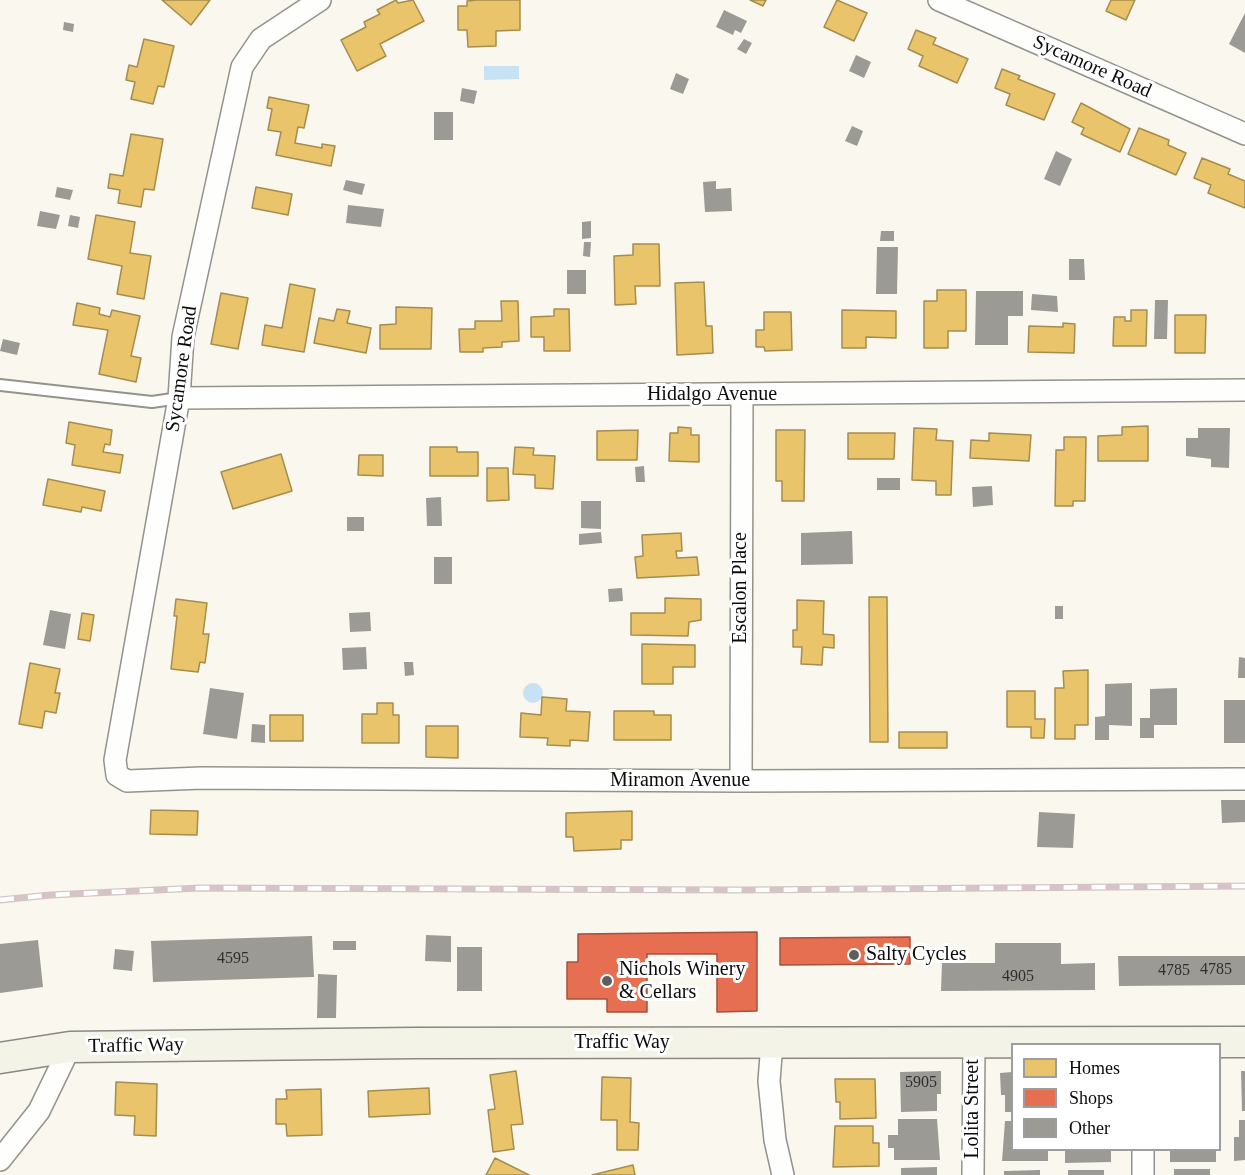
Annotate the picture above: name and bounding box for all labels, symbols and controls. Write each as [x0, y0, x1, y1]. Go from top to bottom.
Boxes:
street label: Sycamore Road [1029, 30, 1155, 104]
street label: Sycamore Road [161, 304, 203, 434]
street label: Hidalgo Avenue [647, 383, 777, 407]
street label: Escalon Place [729, 532, 753, 644]
street label: Miramon Avenue [610, 769, 750, 793]
place label: Salty Cycles [866, 943, 967, 967]
marker: Salty Cycles [847, 948, 861, 962]
house number: 4595 [217, 949, 249, 969]
place label: Nichols Winery & Cellars [619, 958, 745, 1005]
house number: 4785 [1200, 960, 1232, 980]
house number: 4785 [1158, 961, 1190, 981]
house number: 4905 [1002, 967, 1034, 987]
marker: Nichols Winery & Cellars [600, 974, 614, 988]
street label: Traffic Way [574, 1031, 670, 1055]
street label: Traffic Way [88, 1033, 184, 1059]
legend [1011, 1043, 1221, 1151]
text: Homes [1069, 1058, 1120, 1078]
street label: Lolita Street [961, 1059, 985, 1159]
house number: 5905 [905, 1073, 937, 1093]
text: Shops [1069, 1088, 1113, 1108]
text: Other [1069, 1118, 1110, 1138]

